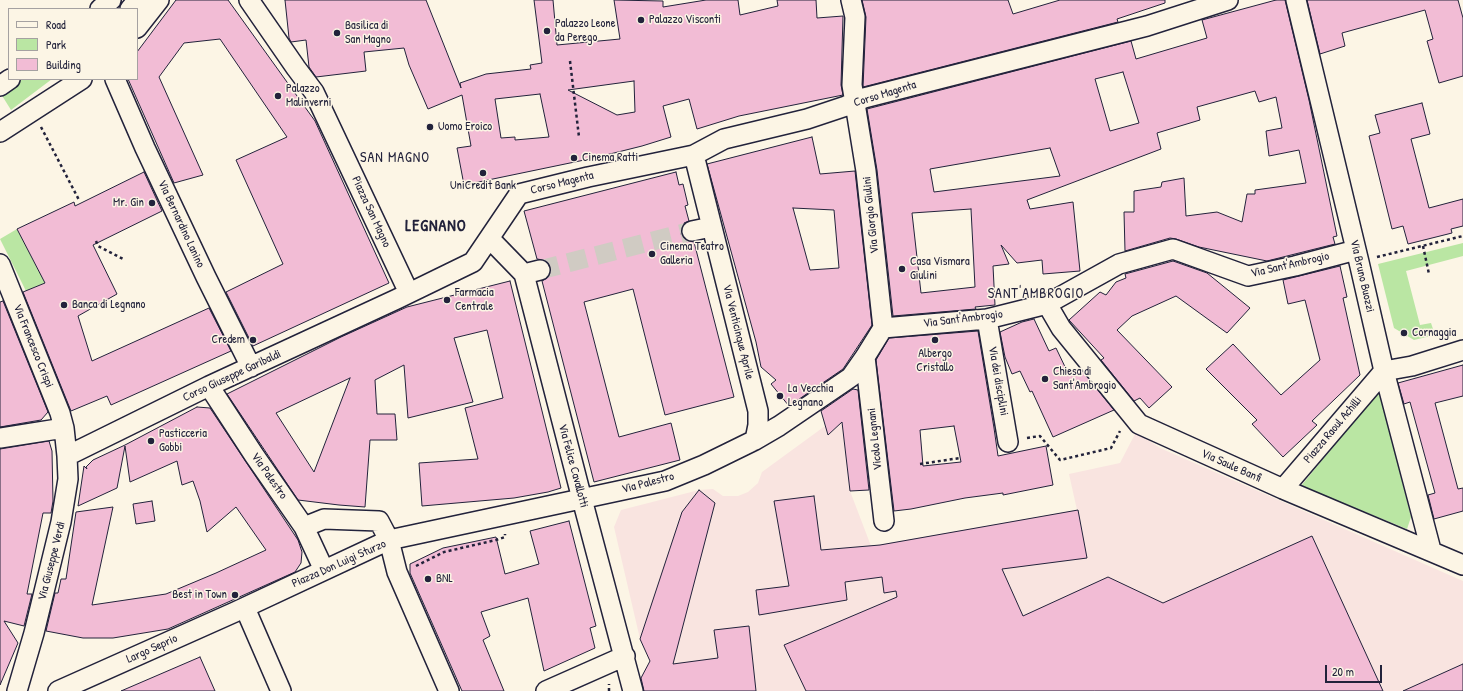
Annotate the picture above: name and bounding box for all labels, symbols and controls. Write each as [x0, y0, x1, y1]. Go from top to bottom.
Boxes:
legend [8, 8, 138, 80]
place label: Palazzo Visconti [649, 13, 721, 27]
marker: Palazzo Visconti [636, 15, 646, 25]
text: Road [46, 16, 66, 33]
place label: Palazzo Leone da Perego [555, 17, 616, 45]
place label: Basilica di San Magno [345, 19, 391, 47]
marker: Palazzo Leone da Perego [542, 26, 552, 36]
marker: Basilica di San Magno [332, 28, 342, 38]
text: Park [46, 36, 66, 53]
text: Building [46, 56, 81, 73]
street label: Corso Magenta [852, 78, 918, 110]
place label: Palazzo Malinverni [286, 82, 331, 110]
marker: Palazzo Malinverni [273, 91, 283, 101]
place label: Uomo Eroico [438, 120, 492, 134]
marker: Uomo Eroico [425, 122, 435, 132]
district label: SAN MAGNO [360, 150, 430, 166]
place label: Cinema Ratti [582, 151, 638, 165]
marker: Cinema Ratti [569, 153, 579, 163]
marker: UniCredit Bank [478, 168, 488, 178]
street label: Corso Magenta [529, 168, 595, 198]
street label: Piazza San Magno [348, 174, 394, 250]
street label: Via Giorgio Giulini [860, 176, 882, 254]
street label: Via Bernardino Lanino [154, 178, 208, 270]
place label: UniCredit Bank [450, 179, 516, 193]
place label: Mr. Gin [113, 196, 144, 210]
marker: Mr. Gin [147, 198, 157, 208]
district label: LEGNANO [405, 217, 467, 237]
street label: Via Bruno Buozzi [1347, 238, 1377, 314]
place label: Cinema Teatro Galleria [660, 240, 724, 268]
marker: Cinema Teatro Galleria [647, 249, 657, 259]
street label: Via Sant'Ambrogio [1249, 249, 1331, 281]
place label: Casa Vismara Giulini [910, 255, 970, 283]
marker: Casa Vismara Giulini [897, 264, 907, 274]
street label: Via Venticinque Aprile [719, 283, 757, 381]
place label: Farmacia Centrale [455, 286, 494, 314]
district label: SANT'AMBROGIO [988, 286, 1084, 302]
marker: Farmacia Centrale [442, 295, 452, 305]
place label: Banca di Legnano [72, 298, 145, 312]
marker: Banca di Legnano [59, 300, 69, 310]
street label: Via Francesco Crispi [10, 302, 56, 390]
street label: Via Sant'Ambrogio [922, 307, 1004, 331]
place label: Cornaggia [1412, 326, 1456, 340]
marker: Cornaggia [1399, 328, 1409, 338]
place label: Credem [211, 333, 245, 347]
marker: Credem [248, 335, 258, 345]
marker: Albergo Cristallo [930, 335, 940, 345]
street label: Via dei disciplini [985, 345, 1011, 417]
street label: Corso Giuseppe Garibaldi [181, 347, 283, 405]
place label: Albergo Cristallo [916, 347, 954, 375]
place label: Chiesa di Sant'Ambrogio [1053, 365, 1116, 393]
marker: Chiesa di Sant'Ambrogio [1040, 374, 1050, 384]
place label: La Vecchia Legnano [788, 382, 833, 410]
marker: La Vecchia Legnano [775, 391, 785, 401]
street label: Piazza Raoul Achilli [1301, 394, 1365, 466]
street label: Vicolo Legnani [865, 407, 885, 471]
street label: Via Felice Cavallotti [555, 423, 591, 509]
place label: Pasticceria Gobbi [159, 427, 207, 455]
marker: Pasticceria Gobbi [146, 436, 156, 446]
street label: Via Saule Banfi [1199, 446, 1263, 486]
street label: Via Palestro [248, 450, 290, 502]
street label: Via Palestro [620, 469, 676, 497]
street label: Via Giuseppe Verdi [35, 520, 69, 602]
street label: Piazza Don Luigi Sturzo [290, 537, 388, 591]
place label: BNL [436, 572, 453, 586]
marker: BNL [423, 574, 433, 584]
place label: Best in Town [172, 588, 227, 602]
marker: Best in Town [230, 590, 240, 600]
street label: Largo Seprio [124, 631, 180, 667]
scale bar [1327, 657, 1384, 683]
text: 20 m [1332, 663, 1354, 680]

